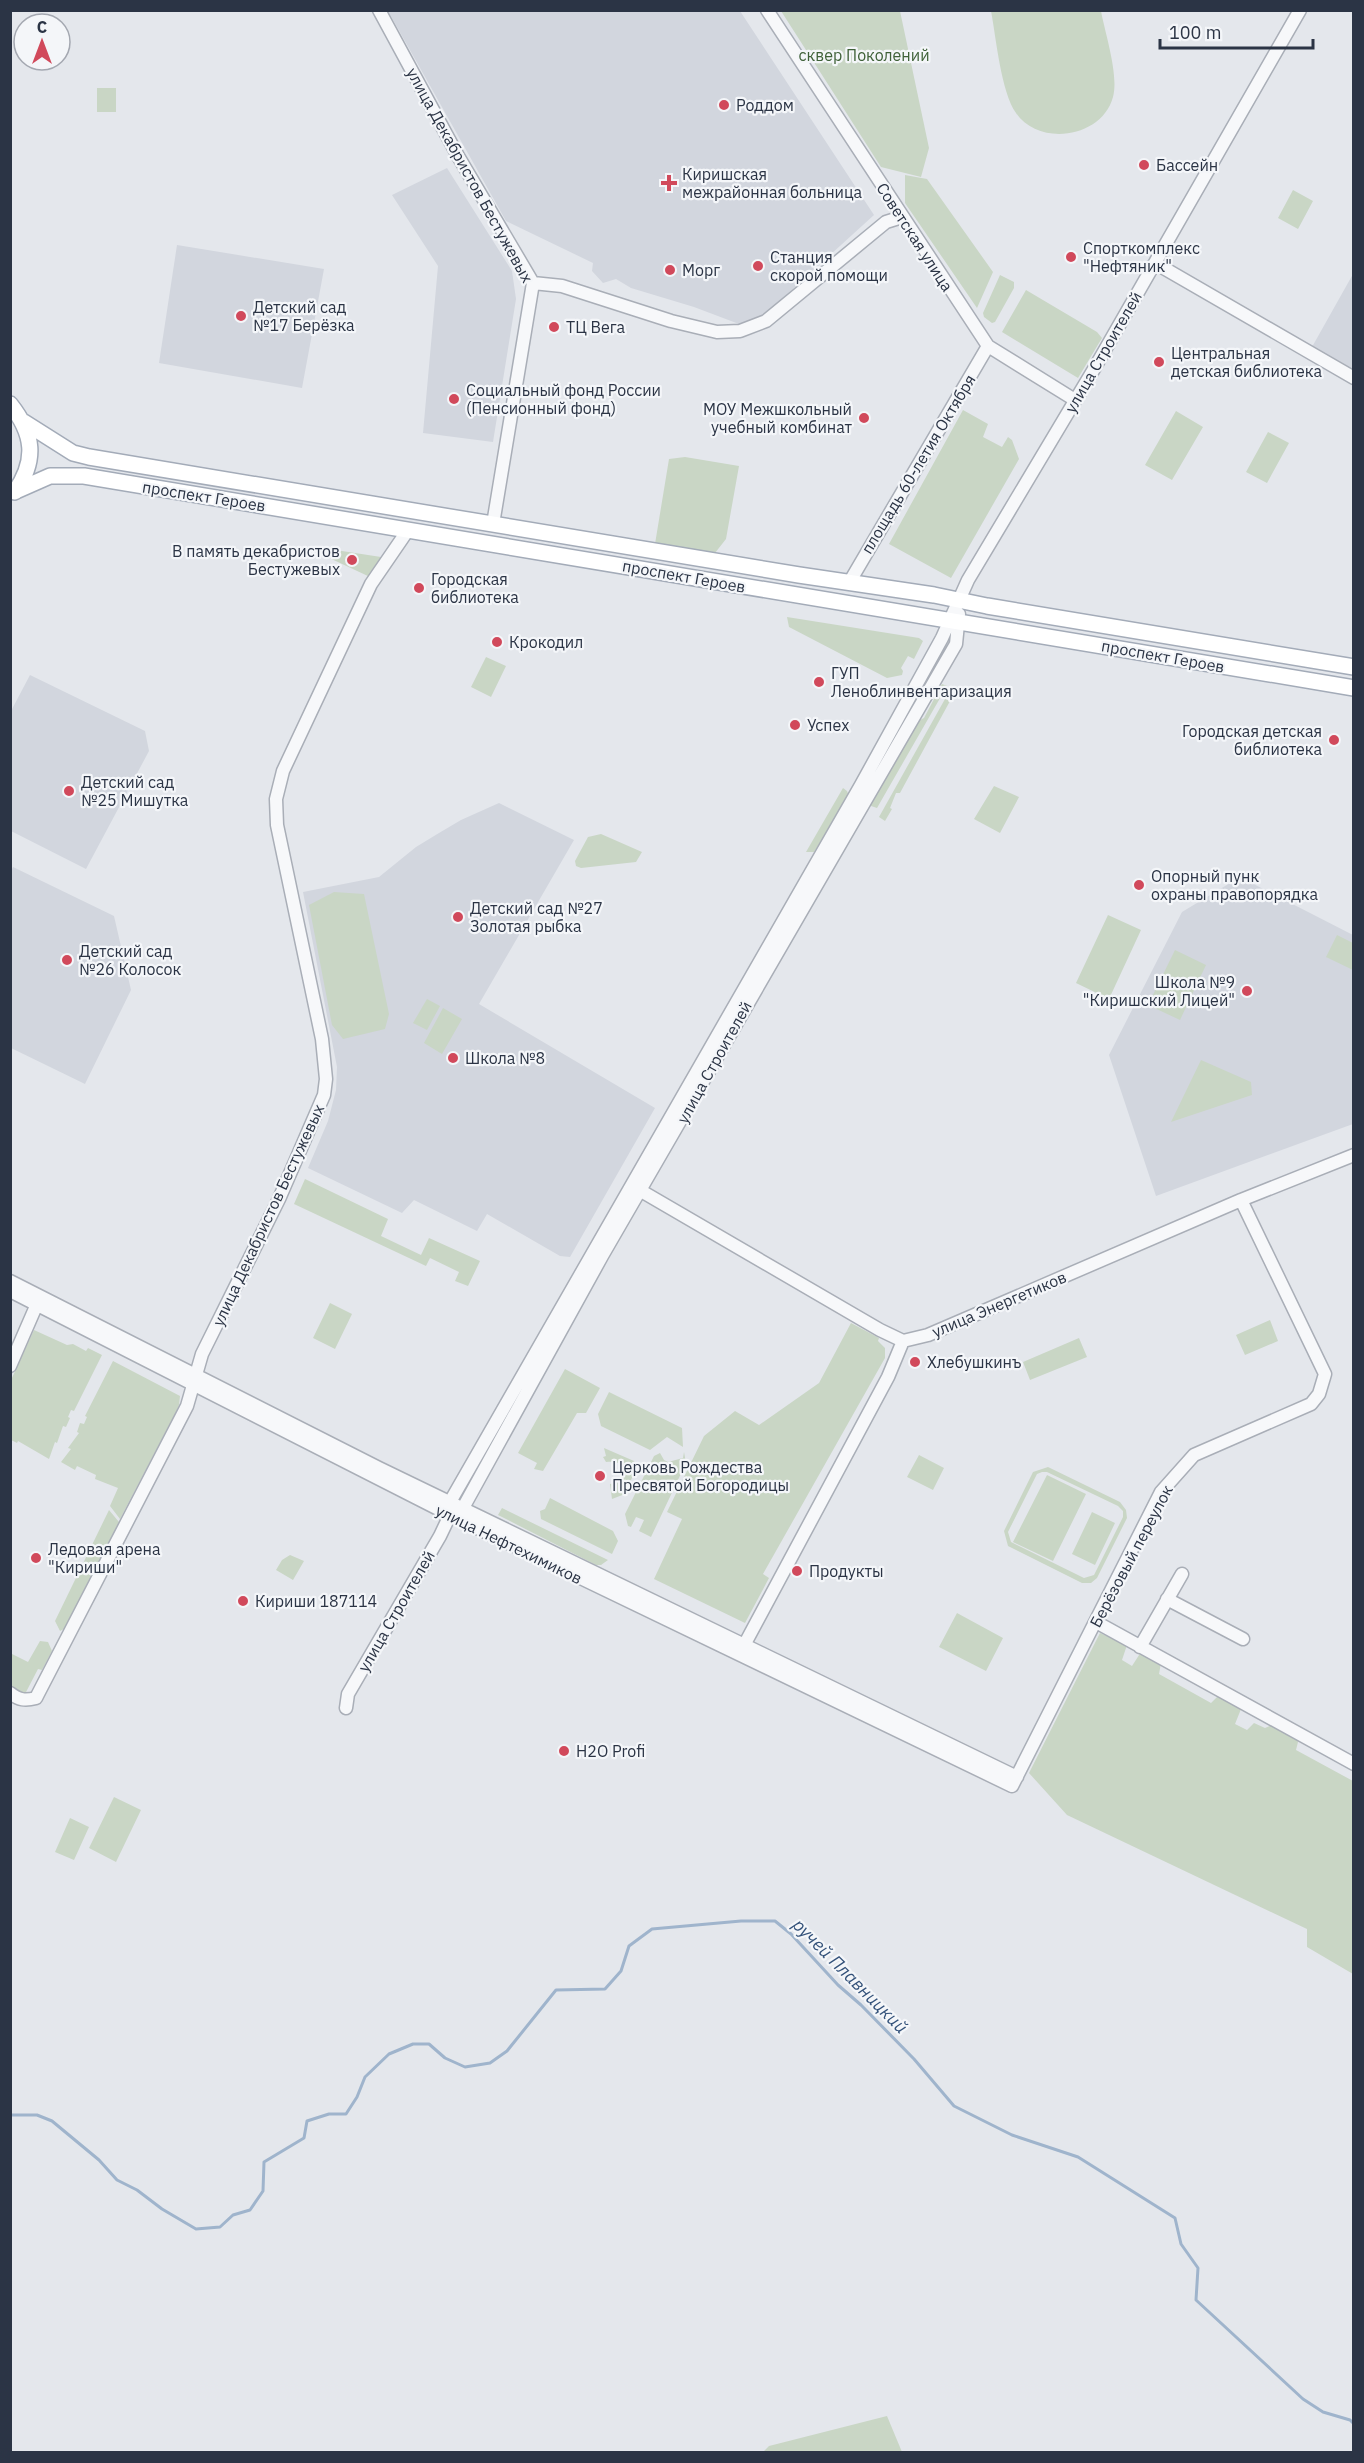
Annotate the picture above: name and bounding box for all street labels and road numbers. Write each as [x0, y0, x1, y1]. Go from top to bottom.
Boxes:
street label: улица Декабристов Бестужевых [402, 64, 538, 286]
street label: Советская улица [872, 179, 958, 296]
street label: улица Строителей [1060, 288, 1146, 416]
street label: площадь 60-летия Октября [856, 371, 980, 557]
street label: проспект Героев [141, 476, 267, 516]
street label: проспект Героев [621, 555, 747, 597]
street label: проспект Героев [1100, 635, 1226, 677]
street label: улица Строителей [672, 997, 756, 1127]
street label: улица Декабристов Бестужевых [208, 1101, 328, 1329]
street label: улица Энергетиков [929, 1267, 1069, 1341]
street label: Берёзовый переулок [1085, 1481, 1177, 1631]
street label: улица Нефтехимиков [433, 1500, 585, 1588]
street label: улица Строителей [353, 1547, 439, 1675]

